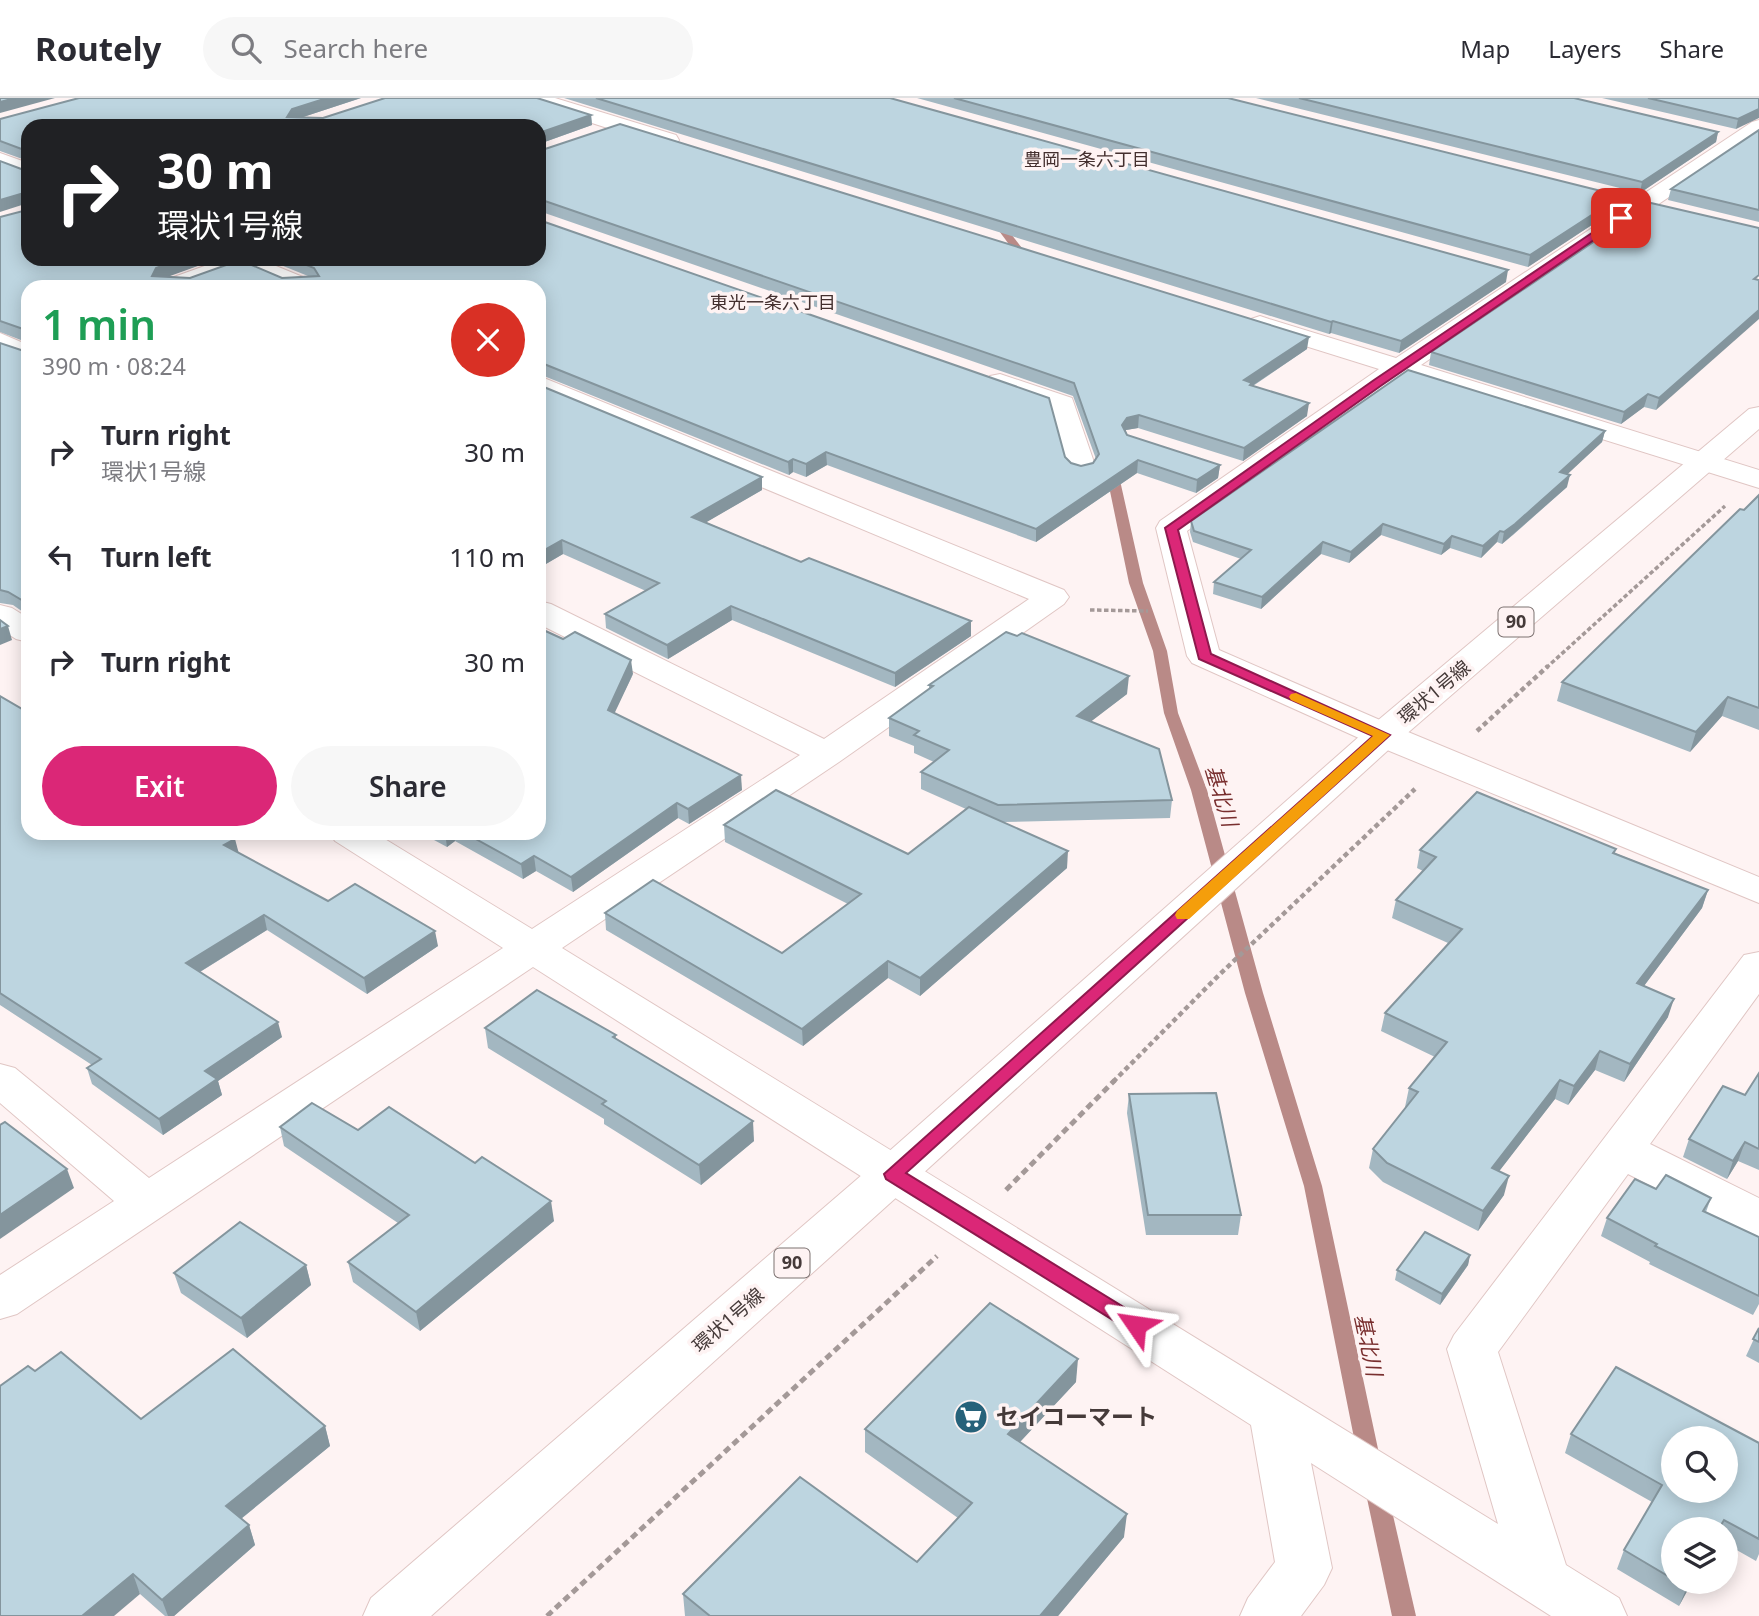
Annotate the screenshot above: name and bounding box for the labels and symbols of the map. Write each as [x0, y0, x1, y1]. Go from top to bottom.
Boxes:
district label: 豊岡一条六丁目 [1024, 147, 1150, 171]
pin [1591, 188, 1651, 248]
district label: 東光一条六丁目 [710, 290, 836, 314]
road number: 90 [1498, 608, 1534, 636]
street label: 環状1号線 [1392, 654, 1476, 730]
water label: 基北川 [1199, 761, 1245, 832]
road number: 90 [774, 1248, 810, 1278]
street label: 環状1号線 [687, 1282, 769, 1358]
position arrow [1099, 1288, 1173, 1362]
water label: 基北川 [1349, 1311, 1390, 1380]
supermarket icon: セイコーマート [952, 1398, 990, 1436]
place label: セイコーマート [996, 1400, 1157, 1432]

